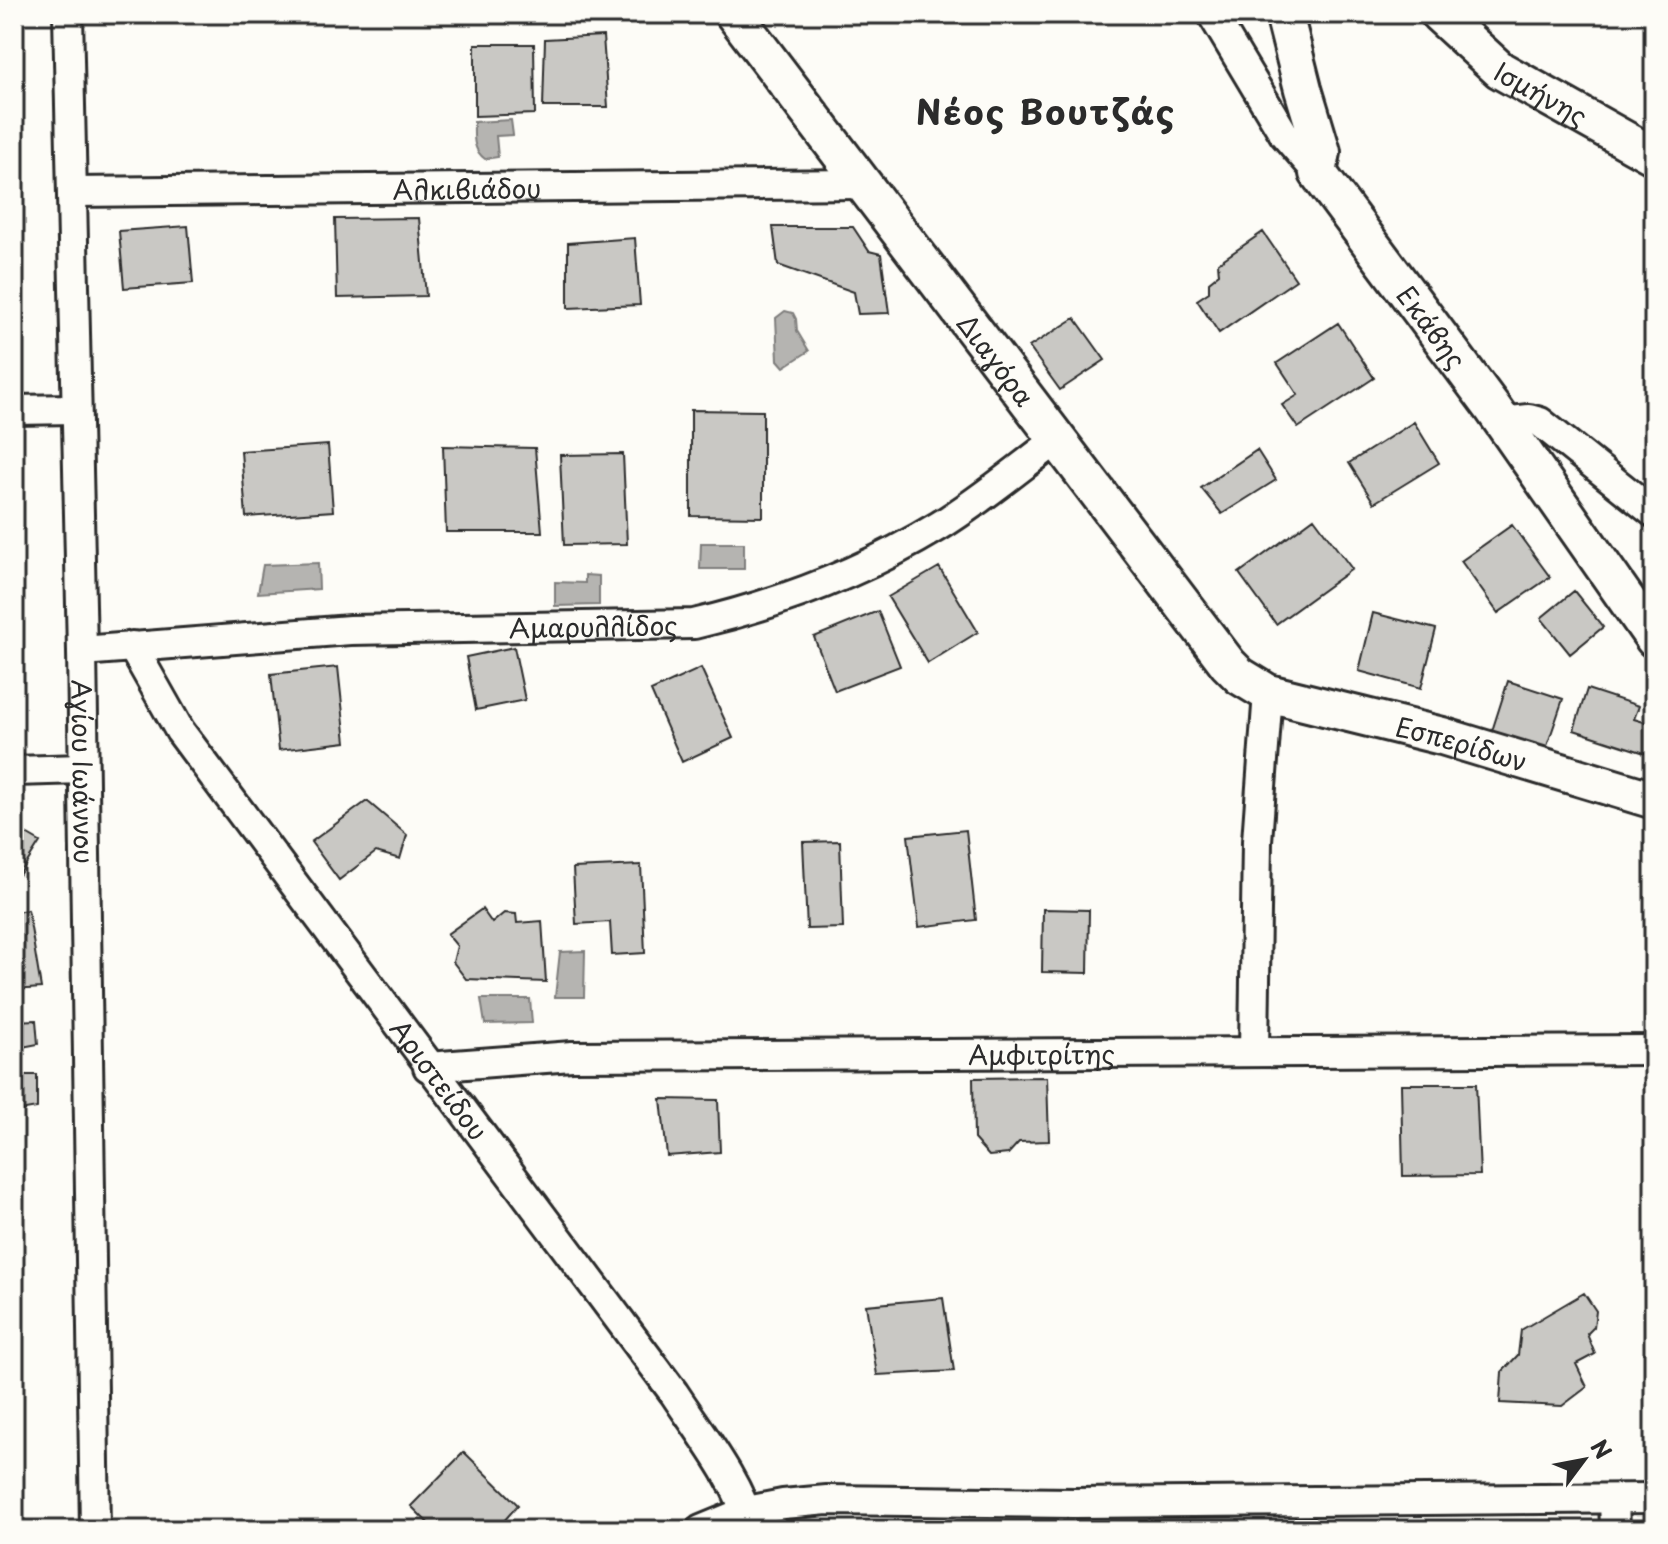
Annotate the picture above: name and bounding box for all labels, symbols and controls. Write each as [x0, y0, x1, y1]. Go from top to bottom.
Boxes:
street label: Ισμήνης [1488, 51, 1595, 135]
district label: Νέος Βουτζάς [916, 85, 1176, 137]
street label: Αλκιβιάδου [393, 168, 541, 208]
street label: Εκάβης [1388, 277, 1476, 376]
street label: Διαγόρα [949, 305, 1045, 414]
street label: Αμαρυλλίδος [508, 605, 678, 647]
street label: Αγίου Ιωάννου [63, 679, 105, 864]
street label: Εσπερίδων [1392, 706, 1532, 780]
street label: Αριστείδου [382, 1010, 498, 1148]
street label: Αμφιτρίτης [968, 1033, 1115, 1073]
north arrow [1544, 1420, 1624, 1500]
text: N [1584, 1432, 1621, 1465]

